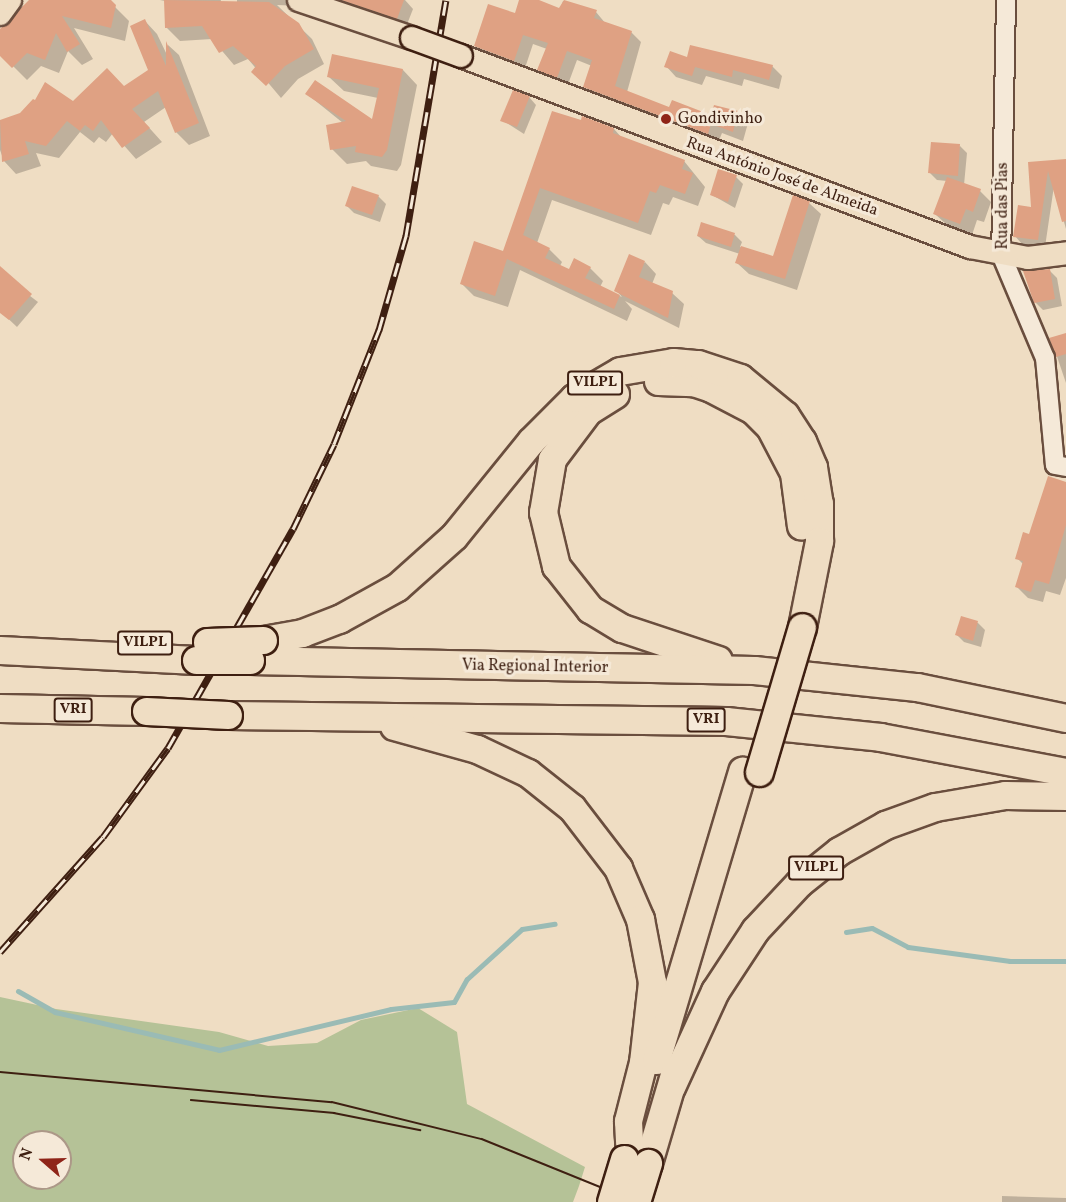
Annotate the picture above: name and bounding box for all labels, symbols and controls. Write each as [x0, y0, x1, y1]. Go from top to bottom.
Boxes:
place label: Gondivinho [678, 109, 762, 129]
marker: Gondivinho [659, 112, 673, 126]
street label: Rua António José de Almeida [683, 133, 881, 221]
street label: Rua das Pias [993, 162, 1013, 250]
road number: VILPL [566, 371, 624, 395]
road number: VILPL [116, 631, 174, 655]
street label: Via Regional Interior [462, 656, 608, 678]
road number: VRI [54, 698, 92, 722]
road number: VRI [686, 708, 726, 732]
road number: VILPL [788, 856, 844, 880]
north arrow [12, 1130, 72, 1190]
text: N [15, 1145, 39, 1164]

